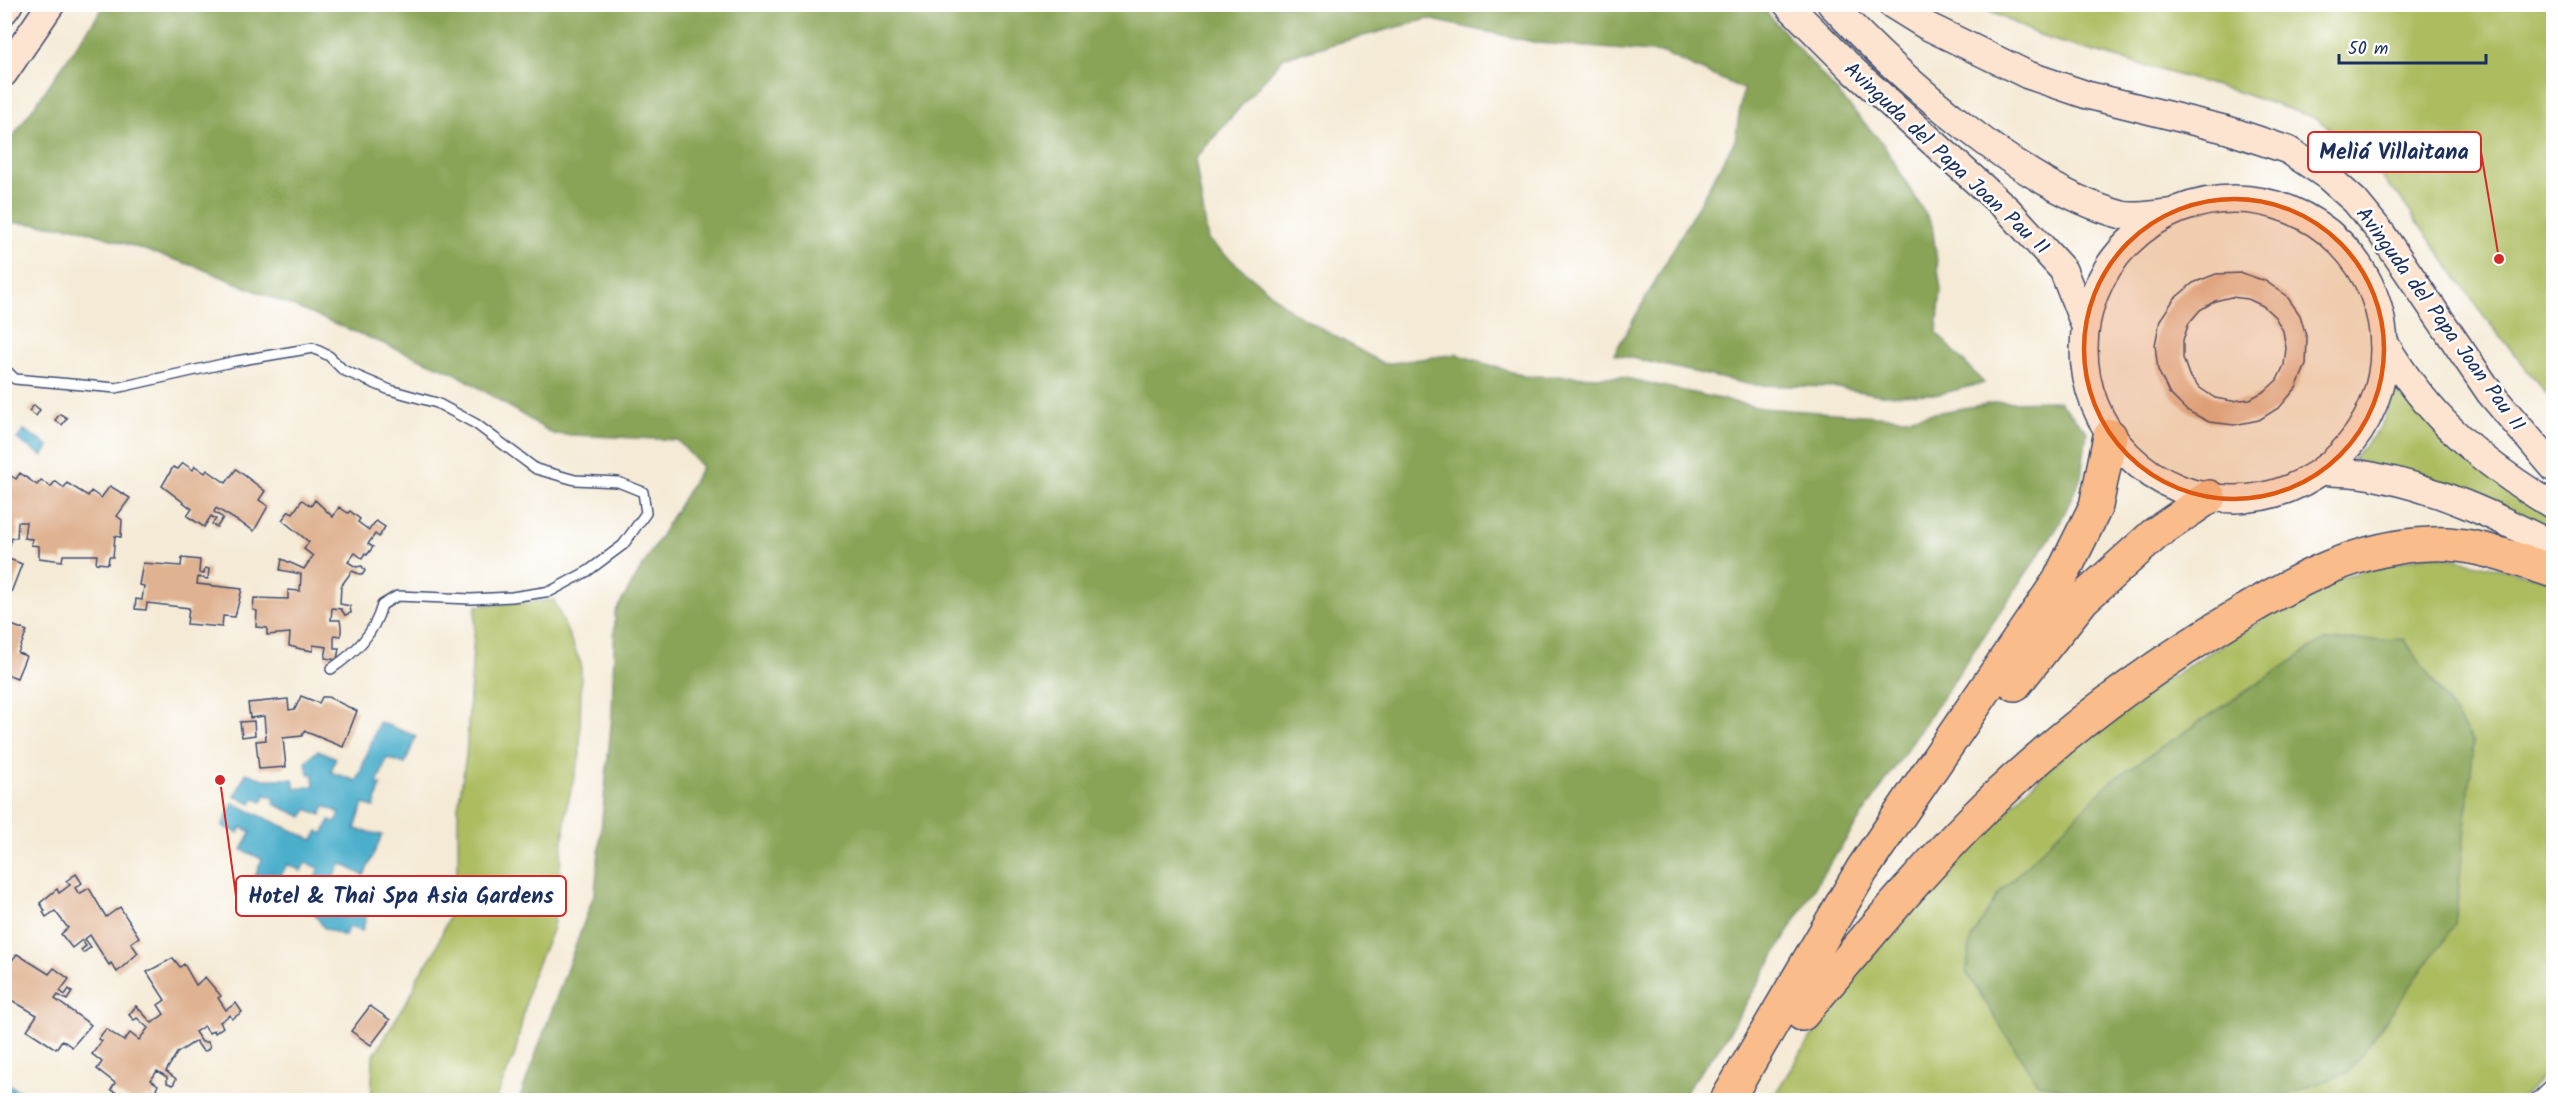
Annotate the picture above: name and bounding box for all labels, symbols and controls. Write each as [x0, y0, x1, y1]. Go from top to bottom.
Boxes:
scale bar [2339, 27, 2486, 65]
text: 50 m [2348, 35, 2388, 64]
street label: Avinguda del Papa Joan Pau II [1836, 55, 2056, 264]
callout: Meliá Villaitana [2308, 132, 2481, 172]
text: Meliá Villaitana [2319, 136, 2469, 171]
street label: Avinguda del Papa Joan Pau II [2347, 200, 2533, 439]
callout: Hotel & Thai Spa Asia Gardens [236, 876, 566, 916]
text: Hotel & Thai Spa Asia Gardens [248, 880, 554, 915]

